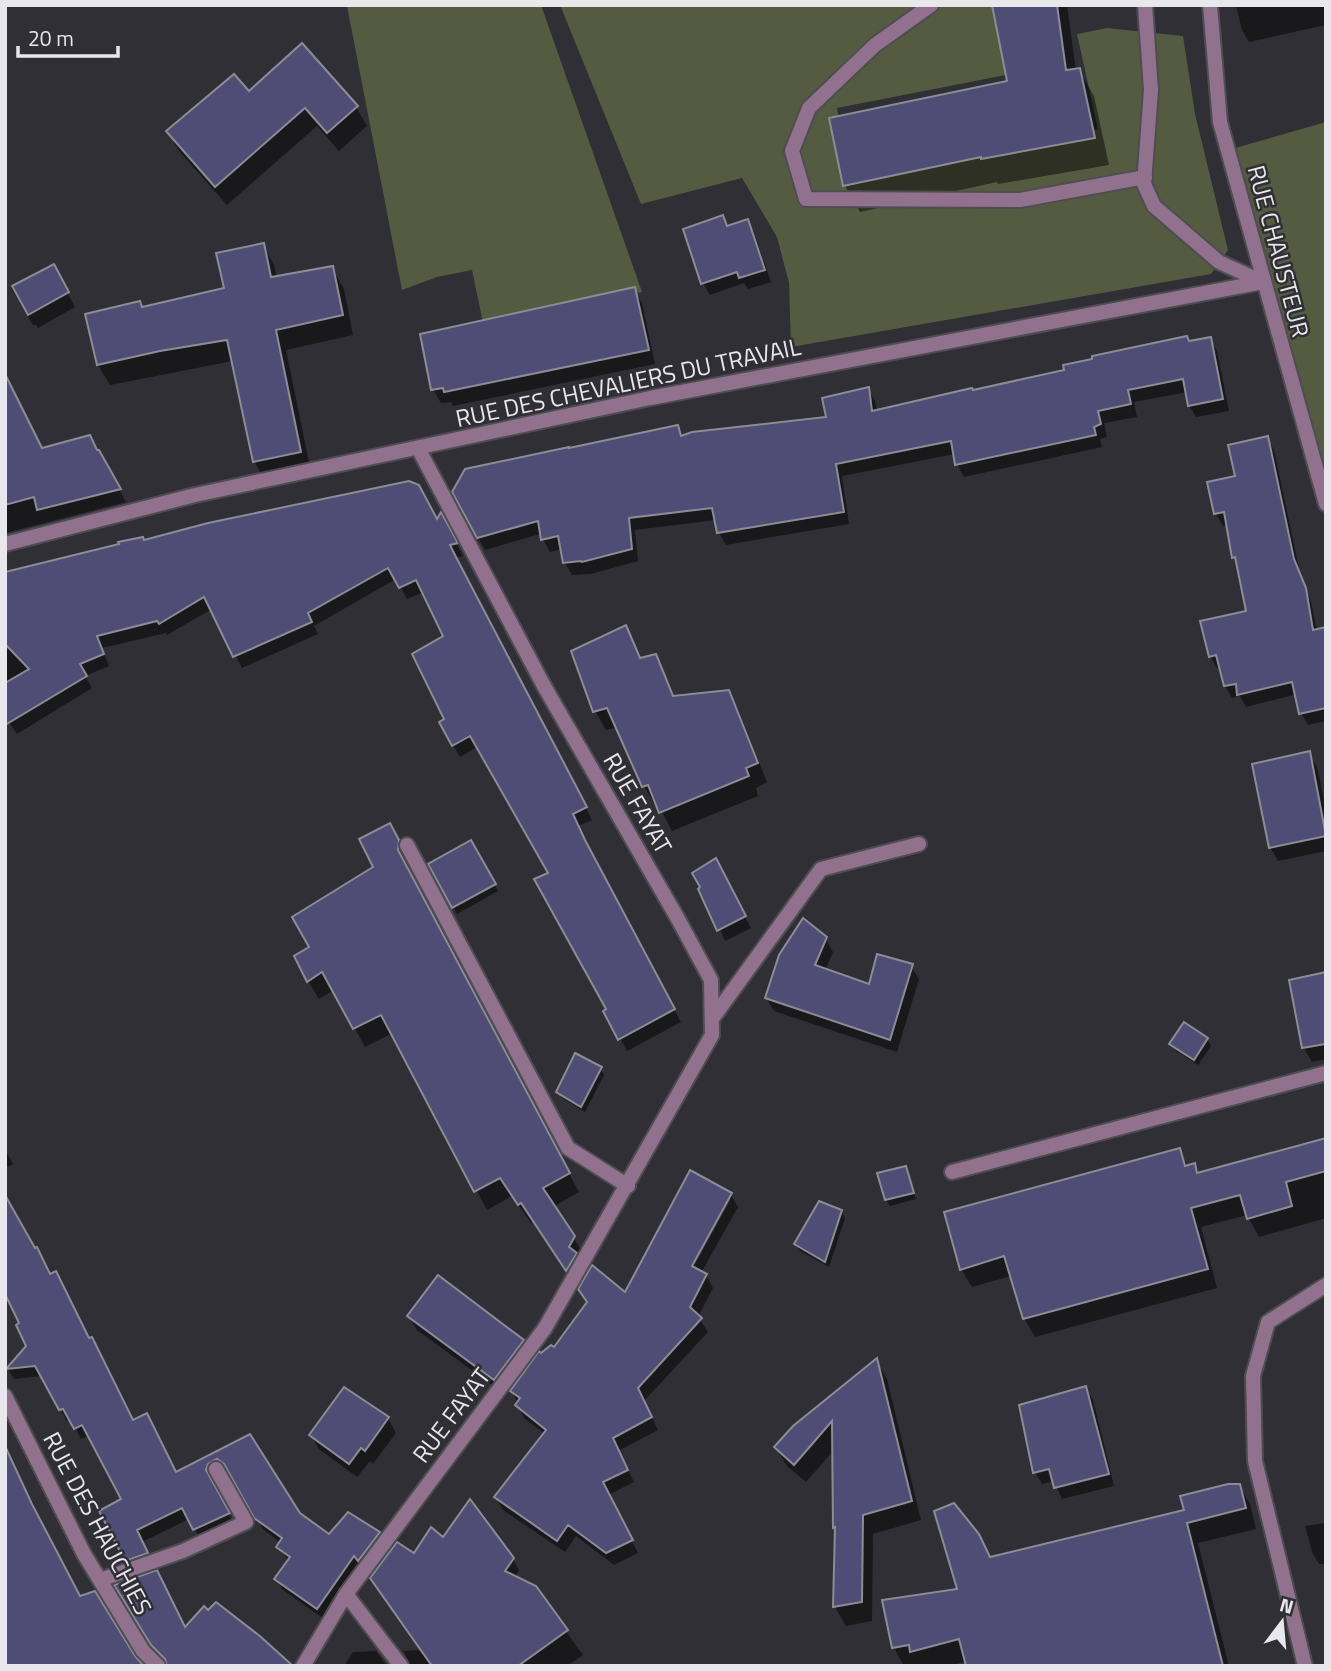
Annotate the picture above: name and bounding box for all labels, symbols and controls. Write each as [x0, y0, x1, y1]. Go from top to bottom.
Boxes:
scale bar [18, 14, 117, 58]
text: 20 m [28, 22, 74, 54]
street label: RUE CHAUSTEUR [1239, 161, 1319, 341]
street label: RUE DES CHEVALIERS DU TRAVAIL [452, 328, 804, 436]
street label: RUE FAYAT [595, 746, 682, 861]
street label: RUE FAYAT [403, 1359, 499, 1470]
street label: RUE DES HAUCHIES [34, 1425, 162, 1621]
north arrow [1247, 1587, 1317, 1657]
text: N [1276, 1589, 1297, 1621]

